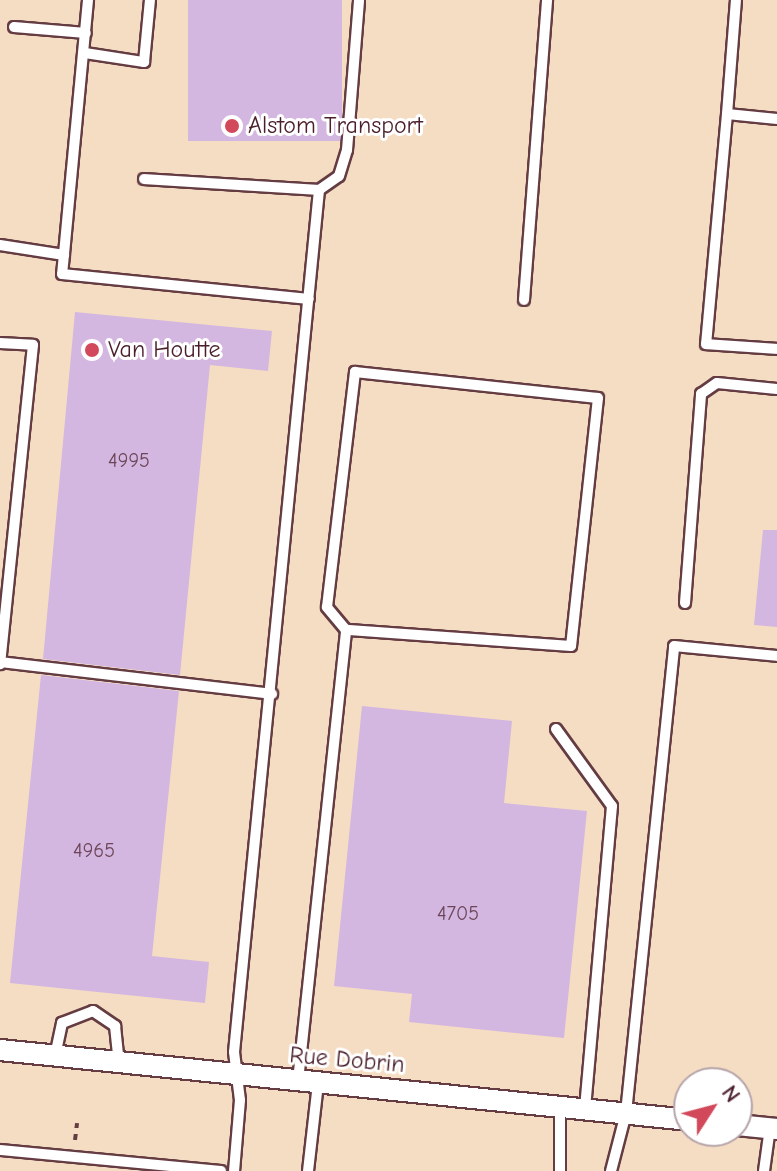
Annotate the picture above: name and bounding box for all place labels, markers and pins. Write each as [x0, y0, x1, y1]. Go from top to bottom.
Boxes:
place label: Alstom Transport [248, 112, 423, 140]
marker: Alstom Transport [223, 117, 241, 135]
place label: Van Houtte [108, 336, 221, 364]
marker: Van Houtte [83, 341, 101, 359]

